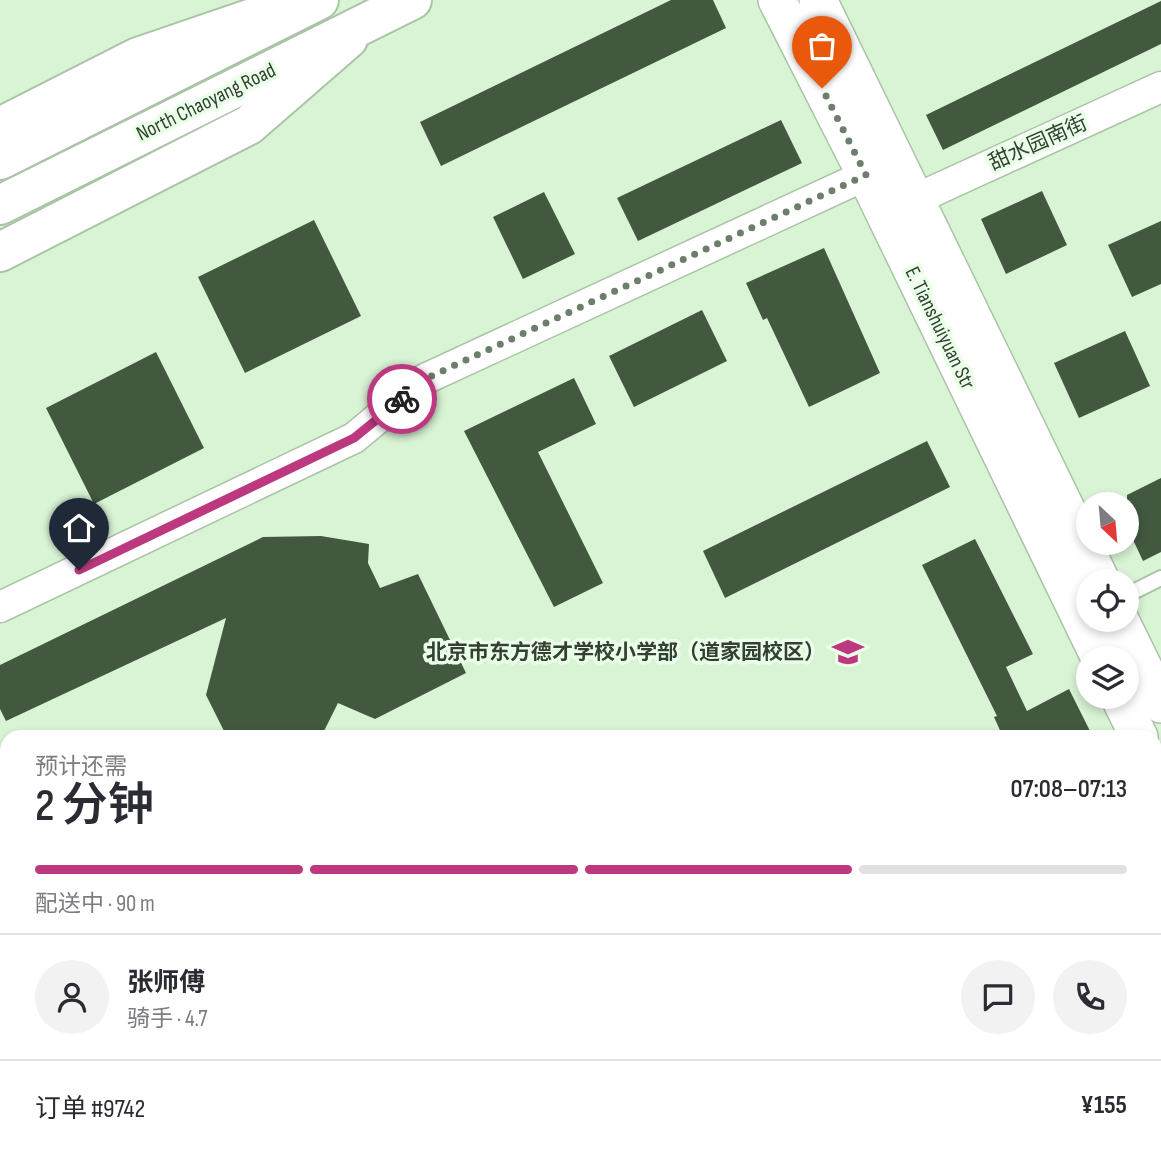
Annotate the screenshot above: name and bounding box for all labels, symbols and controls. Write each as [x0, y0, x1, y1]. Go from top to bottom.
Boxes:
pin [792, 16, 852, 88]
icon: bag [803, 27, 841, 65]
street label: North Chaoyang Road [132, 57, 280, 147]
street label: 甜水园南街 [985, 110, 1091, 176]
street label: E. Tianshuiyuan Str [900, 263, 980, 393]
courier [367, 364, 437, 434]
icon: bike [383, 380, 421, 418]
north arrow [1076, 492, 1139, 555]
map controls [1076, 492, 1139, 709]
pin [49, 498, 109, 570]
icon: home [60, 509, 98, 547]
button: locate [1076, 569, 1139, 632]
school or university icon: 北京市东方德才学校小学部（道家园校区） [831, 635, 865, 669]
place label: 北京市东方德才学校小学部（道家园校区） [426, 640, 825, 665]
button: layers [1076, 646, 1139, 709]
text: 预计还需 [35, 753, 127, 781]
text: 07:08–07:13 [1011, 774, 1127, 805]
text: 2 分钟 [35, 779, 154, 834]
text: 配送中 · 90 m [35, 890, 155, 918]
button: person [35, 960, 109, 1034]
button: chat [961, 960, 1035, 1034]
button: phone [1053, 960, 1127, 1034]
text: 张师傅 [127, 968, 205, 999]
text: 骑手 · 4.7 [127, 1005, 207, 1033]
text: ¥155 [1081, 1090, 1127, 1121]
text: 订单 #9742 [35, 1094, 145, 1125]

